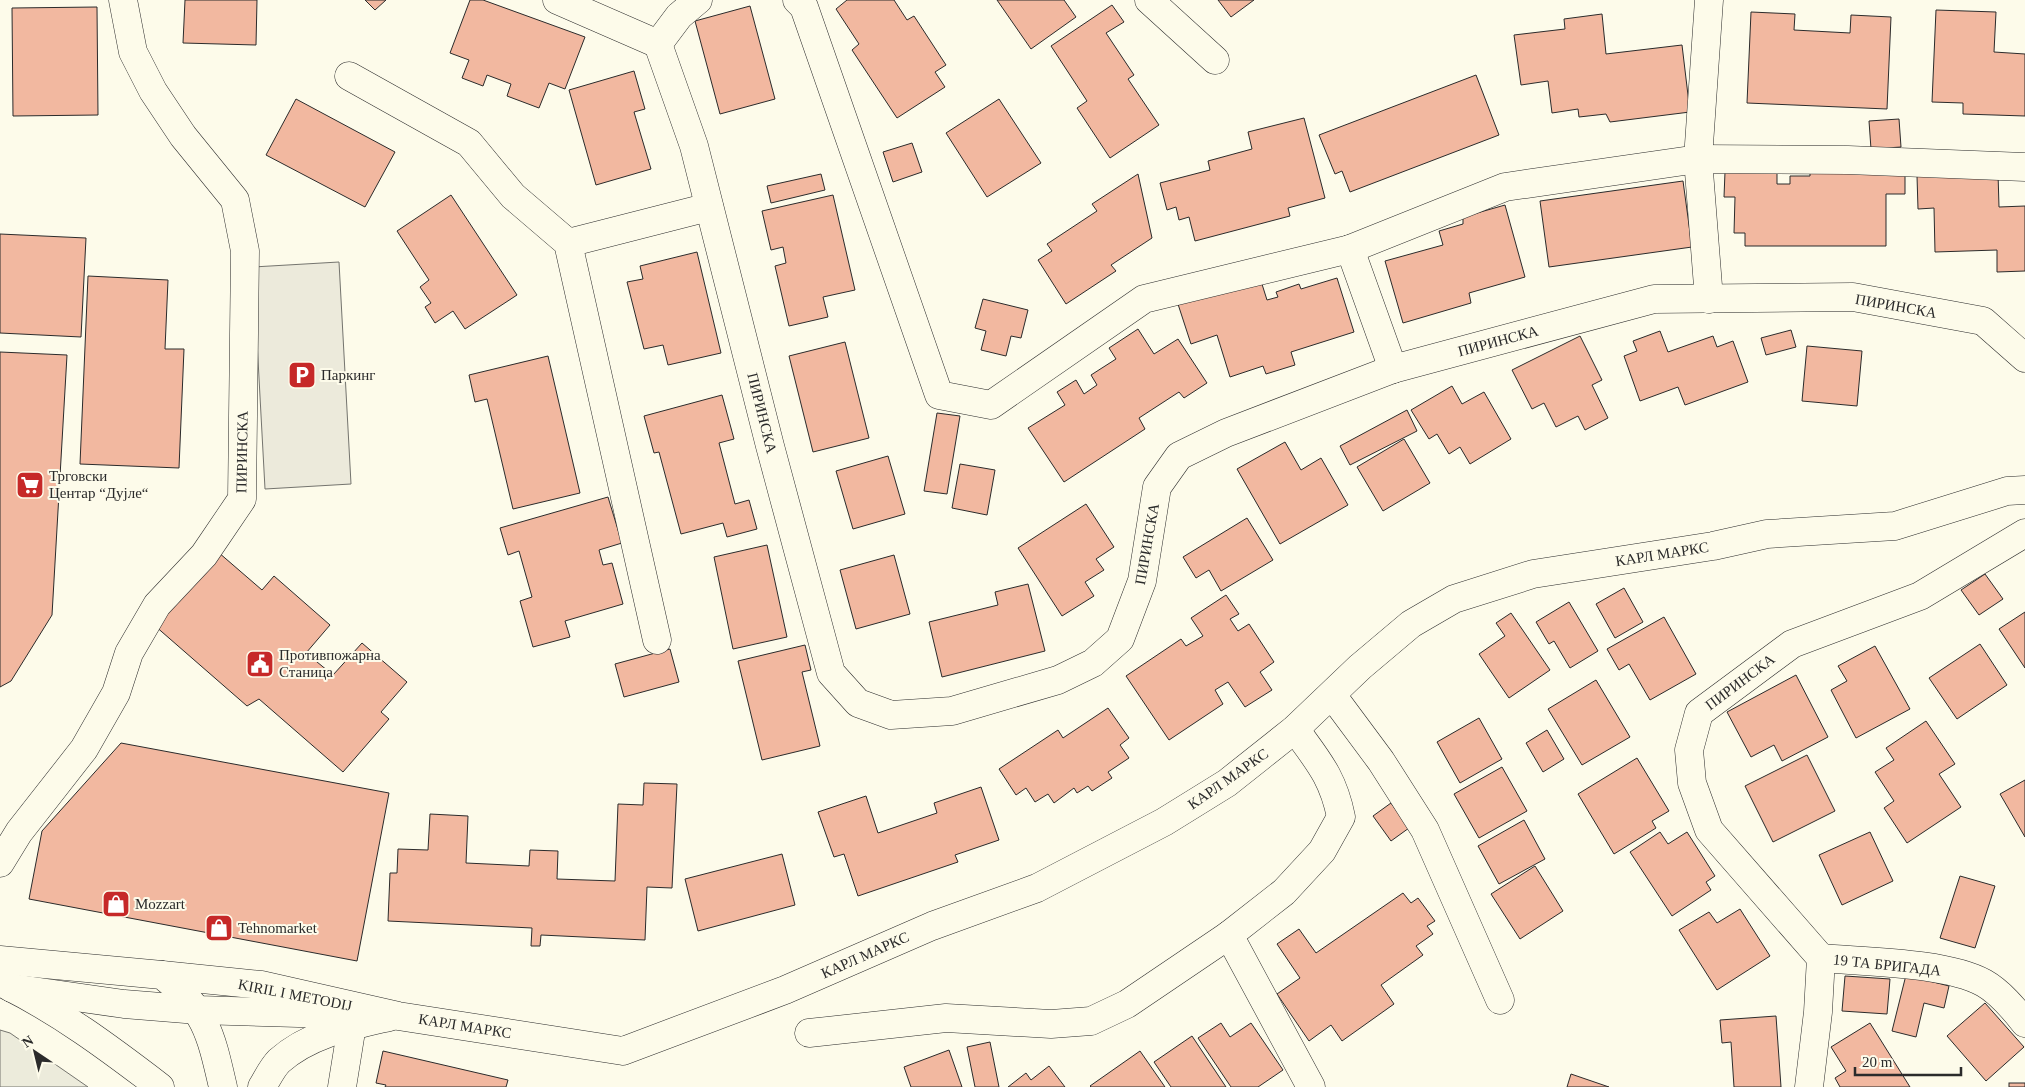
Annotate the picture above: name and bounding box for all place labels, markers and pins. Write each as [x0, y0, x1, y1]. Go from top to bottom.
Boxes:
parking icon: Паркинг [287, 360, 317, 390]
place label: Паркинг [321, 367, 376, 383]
place label: Трговски Центар “Дујле“ [49, 468, 149, 501]
supermarket icon: Трговски Центар “Дујле“ [15, 470, 45, 500]
place label: Противпожарна Станица [279, 647, 381, 680]
public building icon: Противпожарна Станица [245, 649, 275, 679]
shop icon: Mozzart [101, 889, 131, 919]
place label: Mozzart [135, 896, 186, 912]
shop icon: Tehnomarket [204, 913, 234, 943]
place label: Tehnomarket [238, 920, 318, 936]

